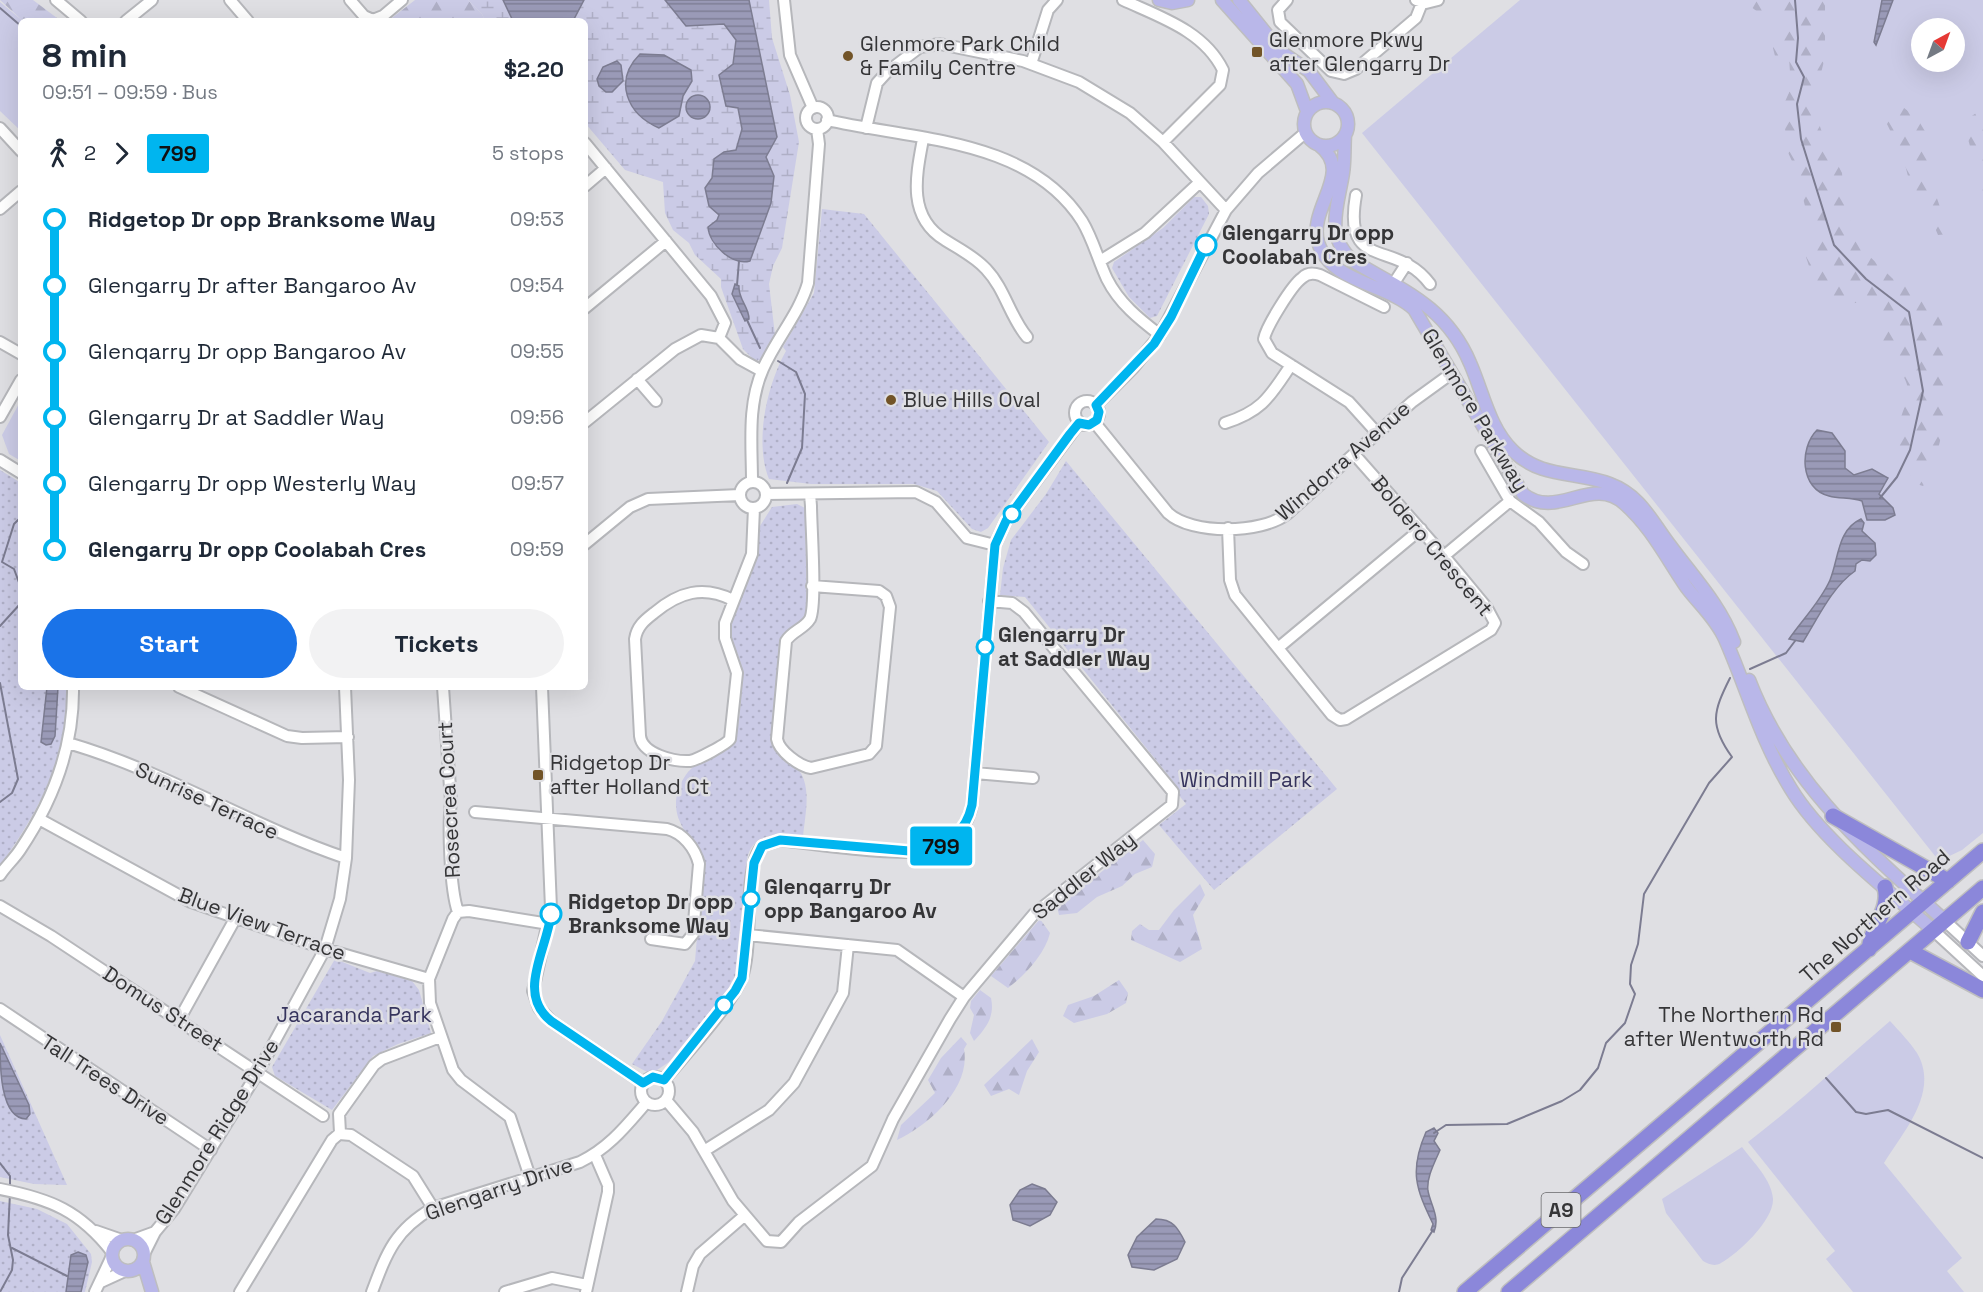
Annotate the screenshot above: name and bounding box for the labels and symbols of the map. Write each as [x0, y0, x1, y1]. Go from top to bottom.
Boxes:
north arrow [1911, 18, 1965, 72]
place label: Glenmore Pkwy after Glengarry Dr [1269, 26, 1450, 77]
place label: Glenmore Park Child & Family Centre [860, 30, 1060, 81]
marker: Glenmore Pkwy after Glengarry Dr [1250, 45, 1264, 59]
marker: Glenmore Park Child & Family Centre [841, 49, 855, 63]
place label: Glengarry Dr opp Coolabah Cres [1222, 219, 1394, 270]
marker: Glengarry Dr opp Coolabah Cres [1195, 234, 1217, 256]
street label: Glenmore Parkway [1416, 323, 1535, 496]
place label: Blue Hills Oval [903, 386, 1041, 413]
marker: Blue Hills Oval [884, 393, 898, 407]
street label: Windorra Avenue [1270, 395, 1416, 526]
street label: Boldero Crescent [1366, 470, 1499, 622]
unlabelled marker [1003, 505, 1021, 523]
place label: Glengarry Dr at Saddler Way [998, 621, 1150, 672]
marker: Glengarry Dr at Saddler Way [976, 638, 994, 656]
street label: Rosecrea Court [431, 721, 466, 879]
place label: Ridgetop Dr after Holland Ct [550, 749, 709, 800]
street label: Sunrise Terrace [131, 756, 283, 846]
park label: Windmill Park [1180, 766, 1312, 793]
marker: Ridgetop Dr after Holland Ct [531, 768, 545, 782]
line badge: 799 [906, 826, 976, 866]
street label: Saddler Way [1027, 826, 1141, 926]
street label: The Northern Road [1794, 843, 1955, 988]
place label: Glenqarry Dr opp Bangaroo Av [764, 873, 937, 924]
street label: Blue View Terrace [175, 881, 350, 966]
place label: Ridgetop Dr opp Branksome Way [568, 888, 734, 939]
marker: Glenqarry Dr opp Bangaroo Av [742, 890, 760, 908]
marker: Ridgetop Dr opp Branksome Way [540, 903, 562, 925]
street label: Domus Street [98, 960, 229, 1058]
unlabelled marker [715, 996, 733, 1014]
park label: Jacaranda Park [276, 1001, 432, 1028]
place label: The Northern Rd after Wentworth Rd [1624, 1001, 1824, 1052]
marker: The Northern Rd after Wentworth Rd [1829, 1020, 1843, 1034]
street label: Tall Trees Drive [36, 1028, 175, 1131]
street label: Glenmore Ridge Drive [148, 1034, 285, 1230]
street label: Glengarry Drive [422, 1151, 576, 1226]
road number: A9 [1542, 1193, 1580, 1227]

